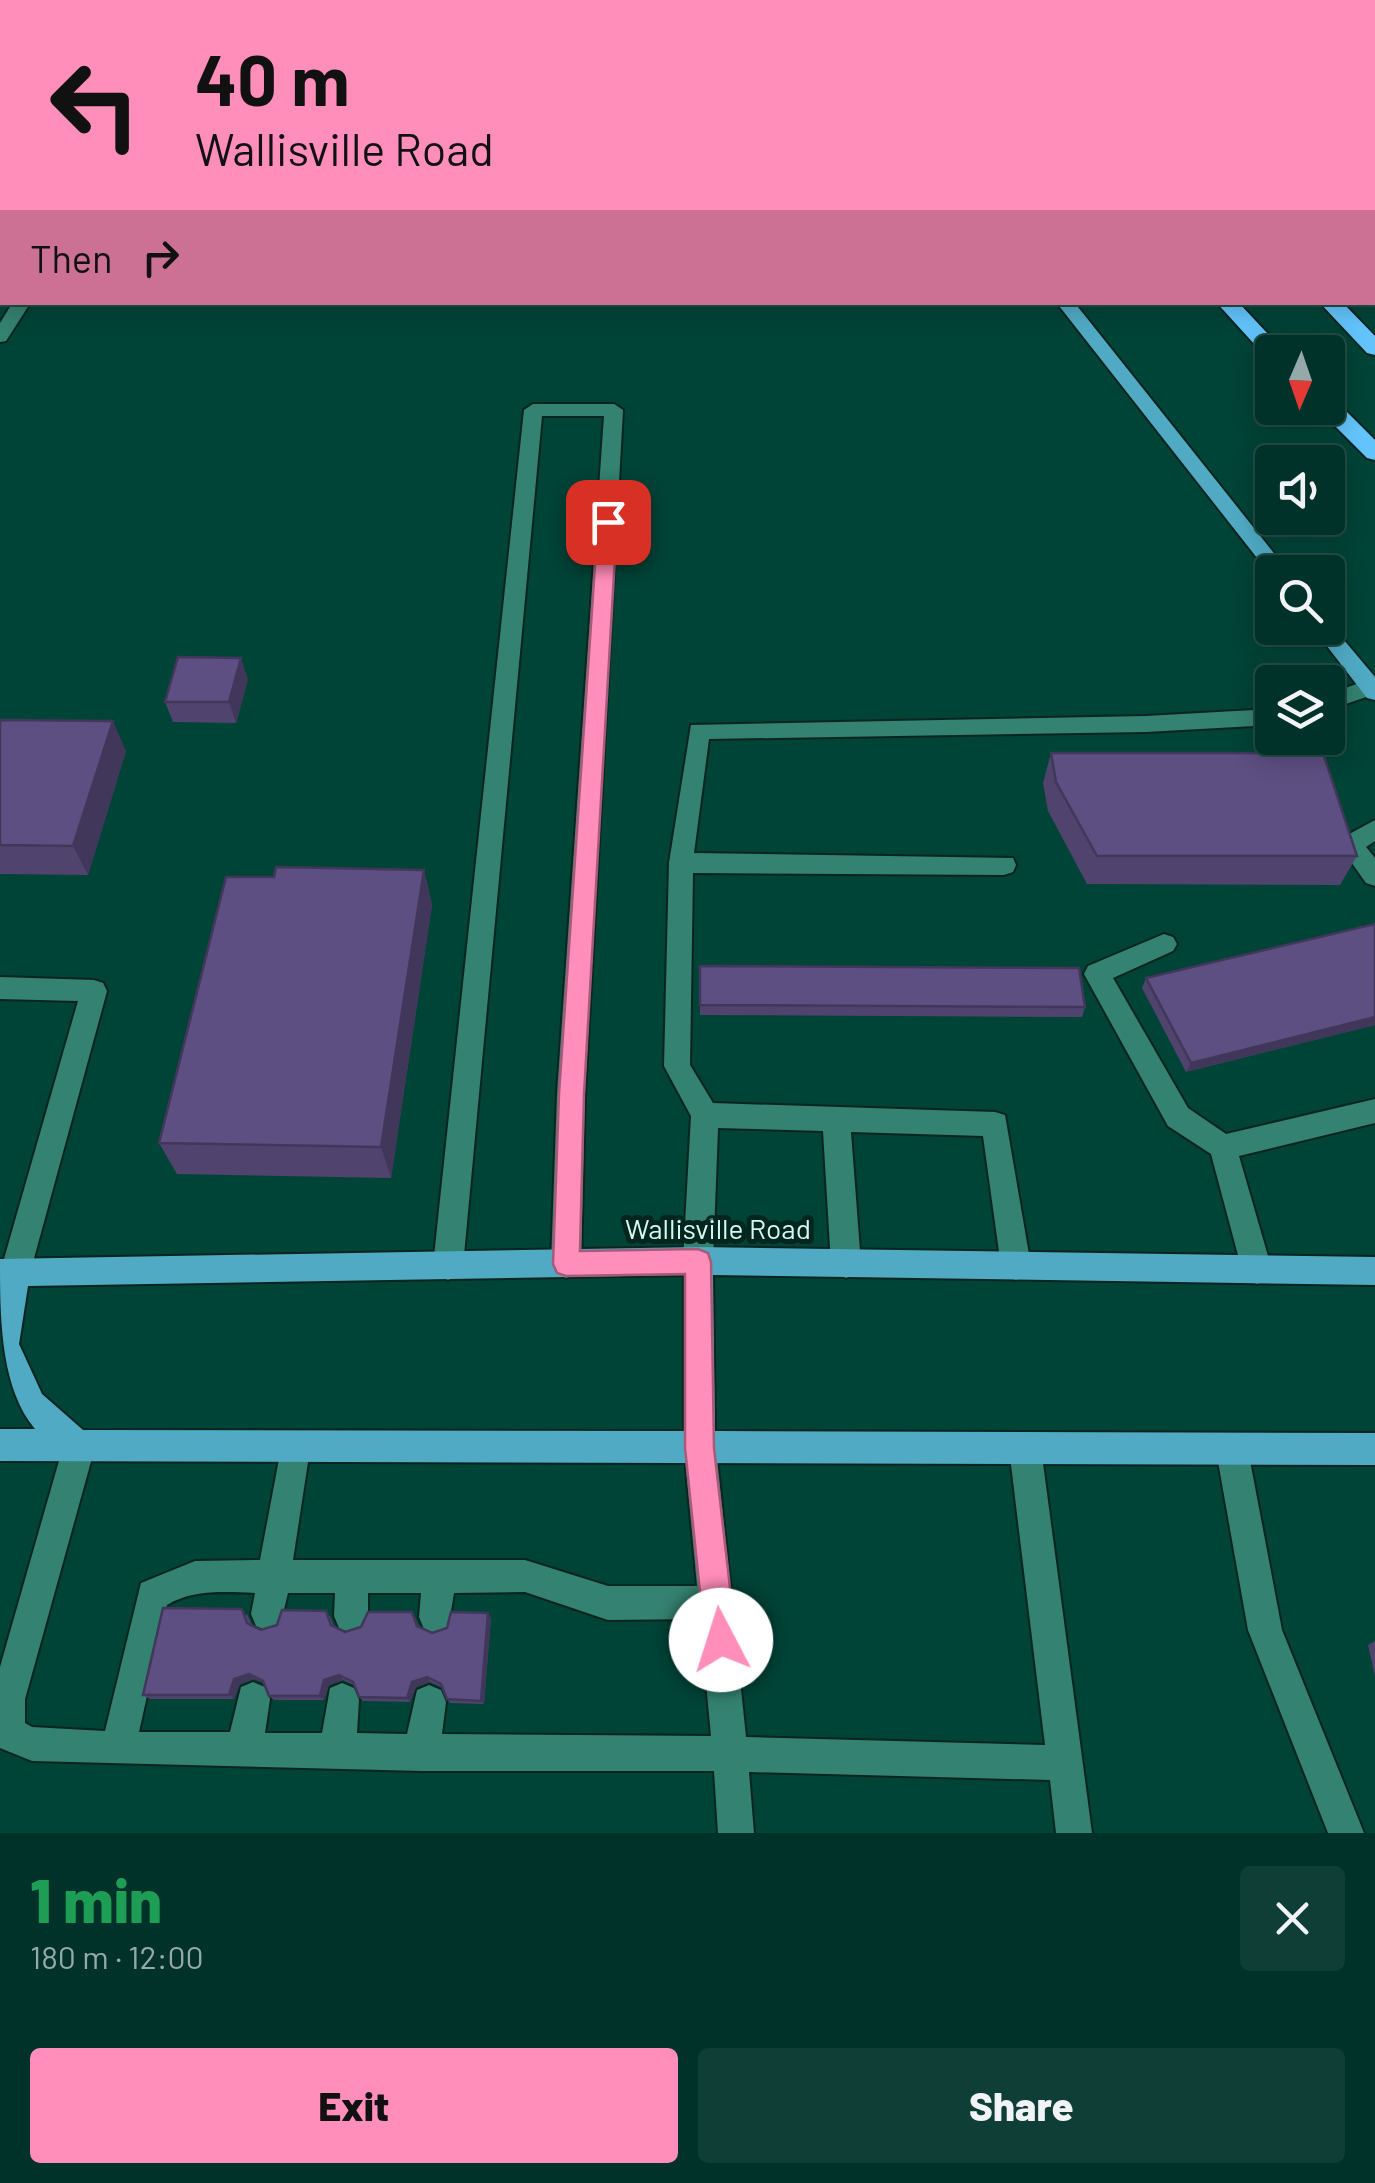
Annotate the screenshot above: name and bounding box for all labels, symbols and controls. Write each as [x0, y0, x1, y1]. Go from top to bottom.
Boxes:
text: 40 m [195, 36, 350, 120]
icon: left [30, 40, 160, 170]
text: Wallisville Road [195, 121, 494, 175]
icon: right [133, 230, 188, 285]
text: Then [30, 235, 113, 281]
north arrow [1255, 335, 1345, 425]
map controls [1255, 335, 1345, 755]
button: sound [1255, 445, 1345, 535]
pin [566, 480, 651, 565]
icon: arrive [581, 495, 636, 550]
button: search [1255, 555, 1345, 645]
button: layers [1255, 665, 1345, 755]
street label: Wallisville Road [625, 1211, 811, 1245]
position arrow [669, 1588, 773, 1692]
text: 1 min [30, 1863, 162, 1935]
button: close [1240, 1866, 1345, 1971]
text: 180 m · 12:00 [30, 1937, 204, 1975]
button: Exit [30, 2048, 678, 2163]
button: Share [698, 2048, 1345, 2163]

